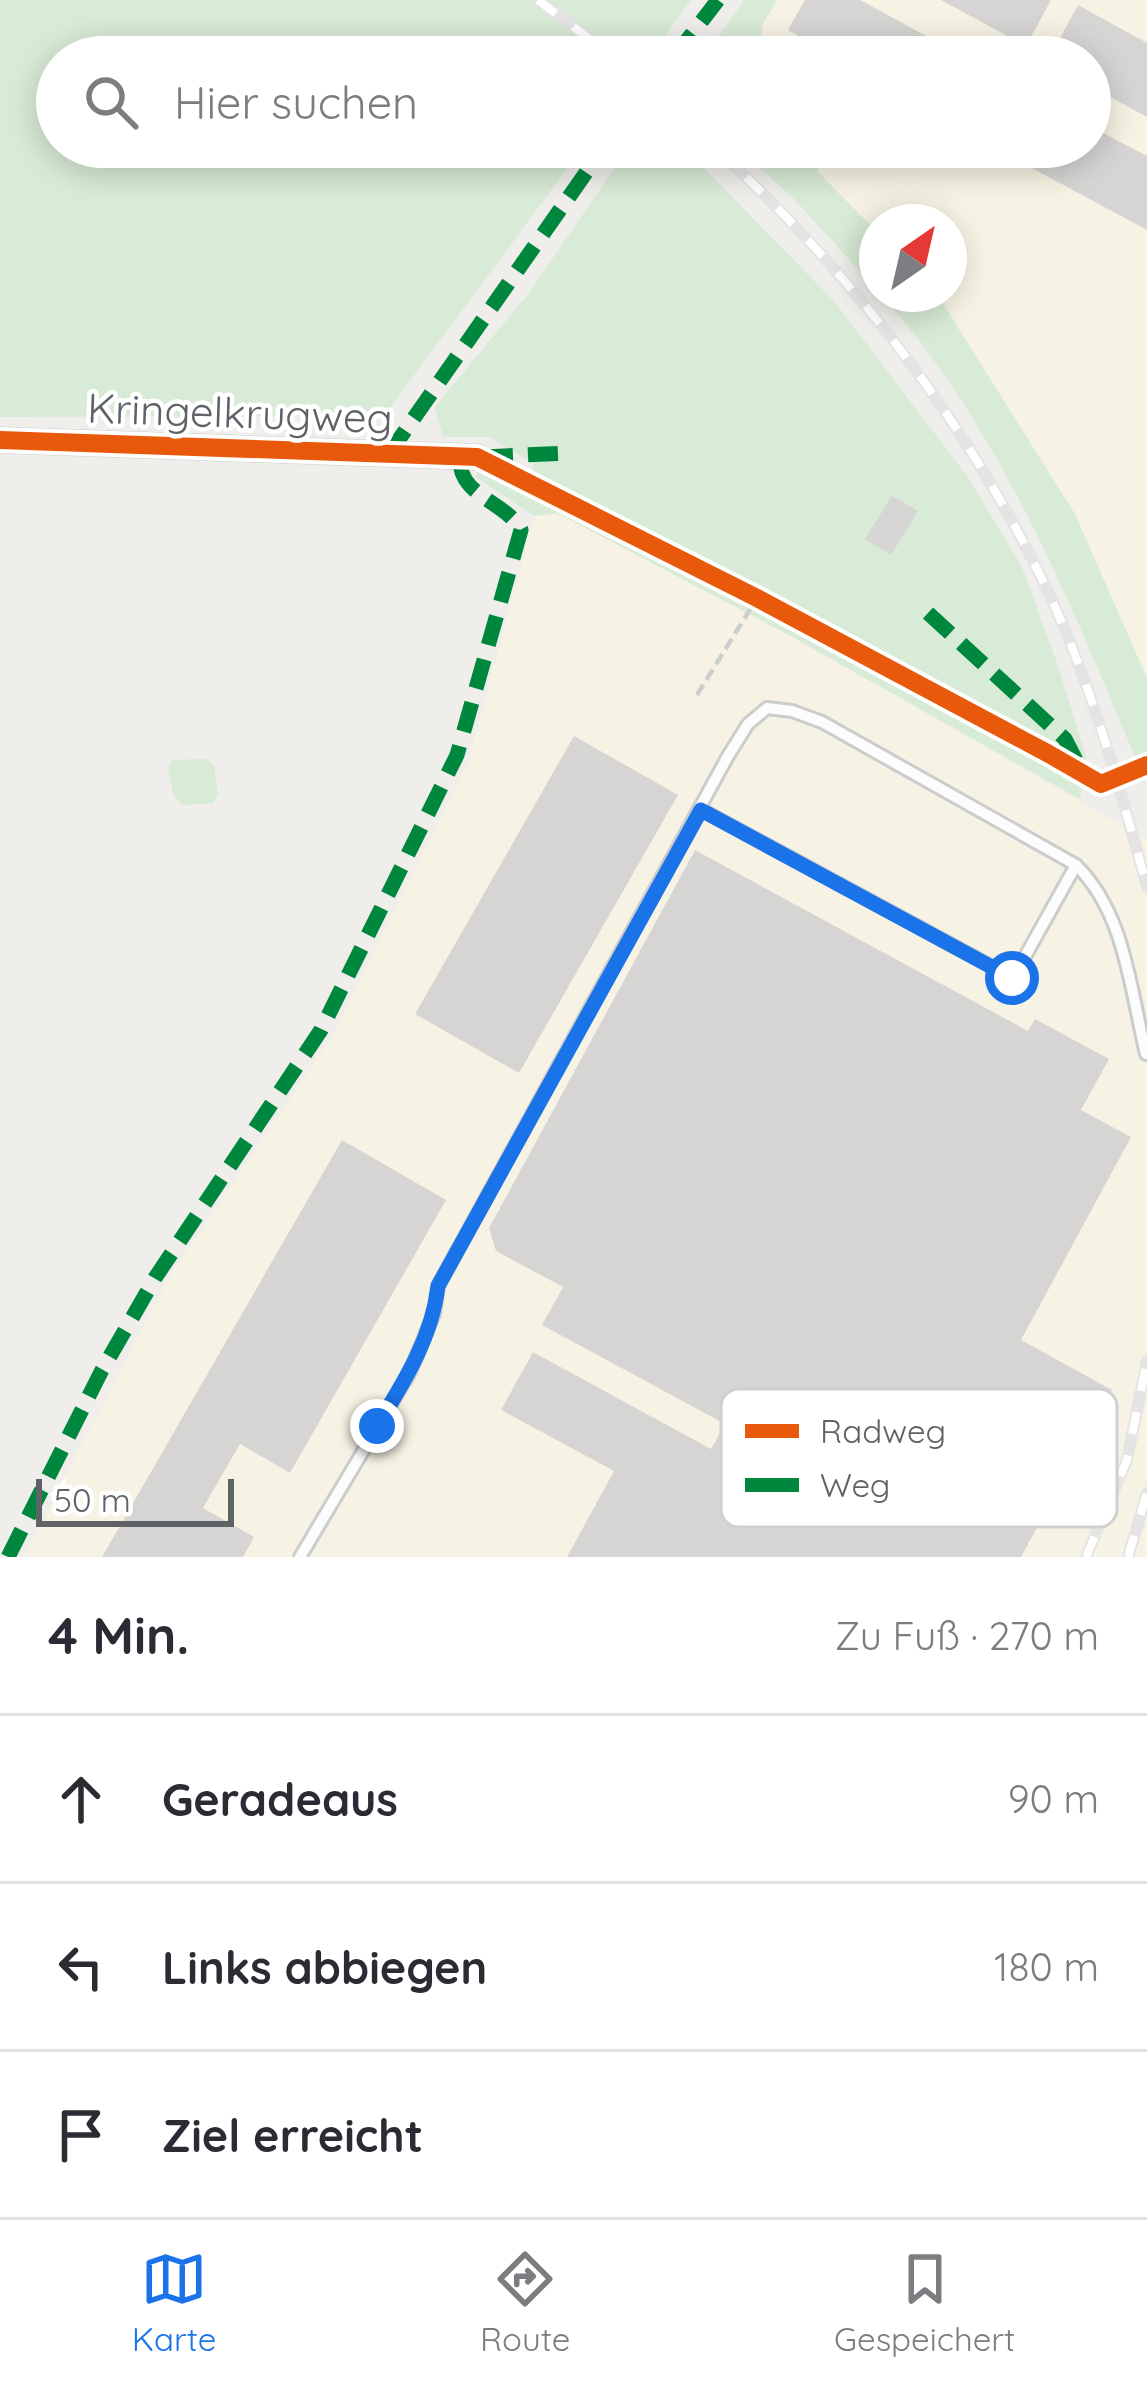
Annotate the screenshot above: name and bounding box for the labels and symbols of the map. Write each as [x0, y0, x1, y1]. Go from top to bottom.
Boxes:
north arrow [859, 204, 967, 312]
street label: Kringelkrugweg [86, 381, 394, 444]
route start [985, 951, 1039, 1005]
legend [721, 1389, 1117, 1527]
route end [350, 1399, 404, 1453]
text: Radweg [820, 1410, 946, 1451]
text: Weg [820, 1464, 890, 1505]
scale bar [36, 1473, 234, 1526]

